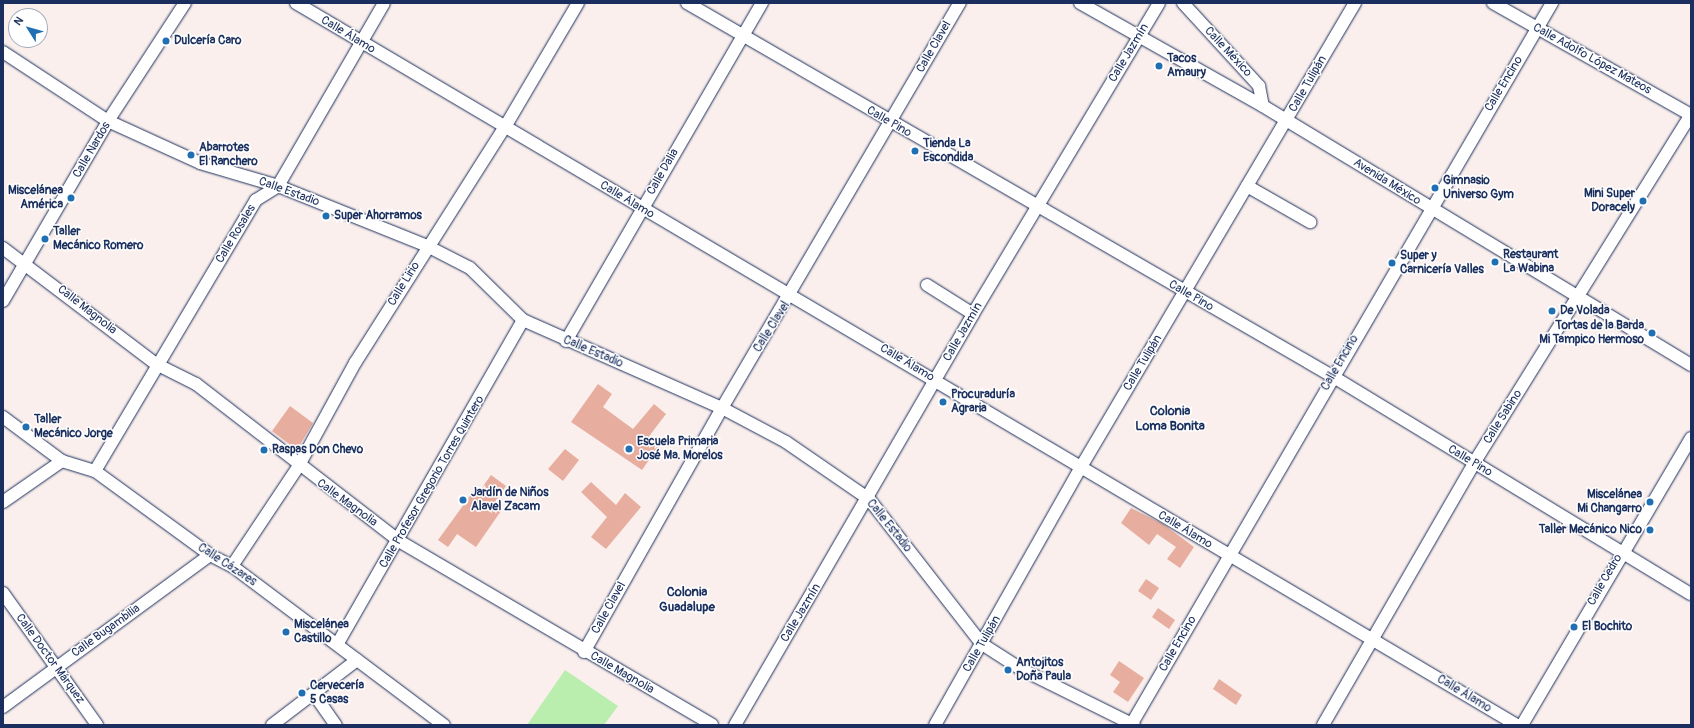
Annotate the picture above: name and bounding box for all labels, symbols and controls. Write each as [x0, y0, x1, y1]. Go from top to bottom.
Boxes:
north arrow [8, 8, 48, 48]
street label: Calle Álamo [318, 13, 378, 57]
text: N [11, 14, 26, 28]
street label: Calle Clavel [913, 19, 955, 75]
street label: Calle Adolfo López Mateos [1530, 20, 1654, 98]
street label: Calle Jazmín [1106, 21, 1152, 85]
street label: Calle México [1201, 24, 1255, 80]
place label: Dulcería Caro [174, 34, 241, 48]
marker: Dulcería Caro [161, 36, 171, 46]
place label: Tacos Amaury [1167, 52, 1206, 80]
street label: Calle Tulipán [1286, 53, 1330, 115]
street label: Calle Encino [1482, 54, 1526, 114]
marker: Tacos Amaury [1154, 61, 1164, 71]
street label: Calle Pino [864, 103, 914, 141]
street label: Calle Nardos [70, 119, 114, 181]
place label: Tienda La Escondida [923, 137, 973, 165]
place label: Abarrotes El Ranchero [199, 141, 258, 169]
street label: Calle Dalia [644, 146, 682, 198]
marker: Tienda La Escondida [910, 146, 920, 156]
marker: Abarrotes El Ranchero [186, 150, 196, 160]
street label: Avenida México [1351, 156, 1423, 208]
street label: Calle Estadio [257, 174, 321, 210]
place label: Gimnasio Universo Gym [1443, 174, 1514, 202]
street label: Calle Álamo [597, 178, 657, 222]
marker: Gimnasio Universo Gym [1430, 183, 1440, 193]
place label: Miscelánea América [8, 184, 63, 212]
place label: Mini Super Doracely [1584, 187, 1635, 215]
marker: Miscelánea América [66, 193, 76, 203]
marker: Mini Super Doracely [1638, 196, 1648, 206]
street label: Calle Rosales [213, 202, 259, 266]
place label: Super Ahorramos [334, 209, 422, 223]
marker: Super Ahorramos [321, 211, 331, 221]
place label: Taller Mecánico Romero [53, 225, 143, 253]
marker: Taller Mecánico Romero [40, 234, 50, 244]
place label: Restaurant La Wabina [1503, 248, 1558, 276]
place label: Super y Carnicería Valles [1400, 249, 1484, 277]
marker: Restaurant La Wabina [1490, 257, 1500, 267]
marker: Super y Carnicería Valles [1387, 258, 1397, 268]
street label: Calle Lirio [385, 259, 423, 309]
street label: Calle Pino [1166, 277, 1216, 315]
street label: Calle Magnolia [54, 282, 120, 338]
street label: Calle Clavel [751, 299, 793, 355]
street label: Calle Jazmín [940, 300, 986, 364]
place label: De Volada [1560, 304, 1610, 318]
marker: De Volada [1547, 306, 1557, 316]
place label: Tortas de la Barda Mi Tampico Hermoso [1539, 319, 1644, 347]
marker: Tortas de la Barda Mi Tampico Hermoso [1647, 328, 1657, 338]
street label: Calle Tulipán [1121, 332, 1165, 394]
street label: Calle Estadio [561, 333, 625, 371]
street label: Calle Encino [1318, 333, 1362, 393]
street label: Calle Álamo [877, 341, 937, 385]
street label: Calle Sabino [1481, 387, 1525, 447]
place label: Procuraduría Agraria [951, 388, 1015, 416]
street label: Calle Profesor Gregorio Torres Quintero [377, 393, 487, 571]
marker: Procuraduría Agraria [938, 397, 948, 407]
district label: Colonia Loma Bonita [1135, 404, 1205, 435]
place label: Taller Mecánico Jorge [34, 413, 113, 441]
marker: Taller Mecánico Jorge [21, 422, 31, 432]
place label: Escuela Primaria José Ma. Morelos [637, 435, 723, 463]
street label: Calle Pino [1445, 442, 1495, 480]
place label: Raspas Don Chevo [272, 443, 363, 457]
marker: Escuela Primaria José Ma. Morelos [624, 444, 634, 454]
marker: Raspas Don Chevo [259, 445, 269, 455]
street label: Calle Magnolia [314, 476, 380, 530]
place label: Jardín de Niños Alavel Zacam [471, 486, 548, 514]
place label: Miscelánea Mi Changarro [1577, 488, 1642, 516]
marker: Jardín de Niños Alavel Zacam [458, 495, 468, 505]
street label: Calle Estadio [863, 497, 915, 555]
marker: Miscelánea Mi Changarro [1645, 497, 1655, 507]
street label: Calle Álamo [1155, 508, 1215, 552]
place label: Taller Mecánico Nico [1539, 523, 1642, 537]
marker: Taller Mecánico Nico [1645, 525, 1655, 535]
street label: Calle Cázares [195, 541, 259, 589]
street label: Calle Cedro [1585, 552, 1625, 608]
street label: Calle Clavel [589, 579, 629, 637]
street label: Calle Jazmín [778, 581, 824, 645]
district label: Colonia Guadalupe [659, 585, 715, 616]
street label: Calle Bugambilia [69, 601, 143, 661]
street label: Calle Doctor Márquez [12, 611, 88, 707]
street label: Calle Tulipán [960, 613, 1004, 675]
street label: Calle Encino [1156, 614, 1200, 674]
place label: Miscelánea Castillo [294, 618, 349, 646]
place label: El Bochito [1582, 620, 1632, 634]
marker: El Bochito [1569, 622, 1579, 632]
marker: Miscelánea Castillo [281, 627, 291, 637]
street label: Calle Magnolia [587, 649, 657, 697]
place label: Antojitos Doña Paula [1016, 656, 1071, 684]
marker: Antojitos Doña Paula [1003, 665, 1013, 675]
street label: Calle Álamo [1434, 672, 1494, 716]
place label: Cervecería 5 Casas [310, 679, 364, 707]
marker: Cervecería 5 Casas [297, 688, 307, 698]

